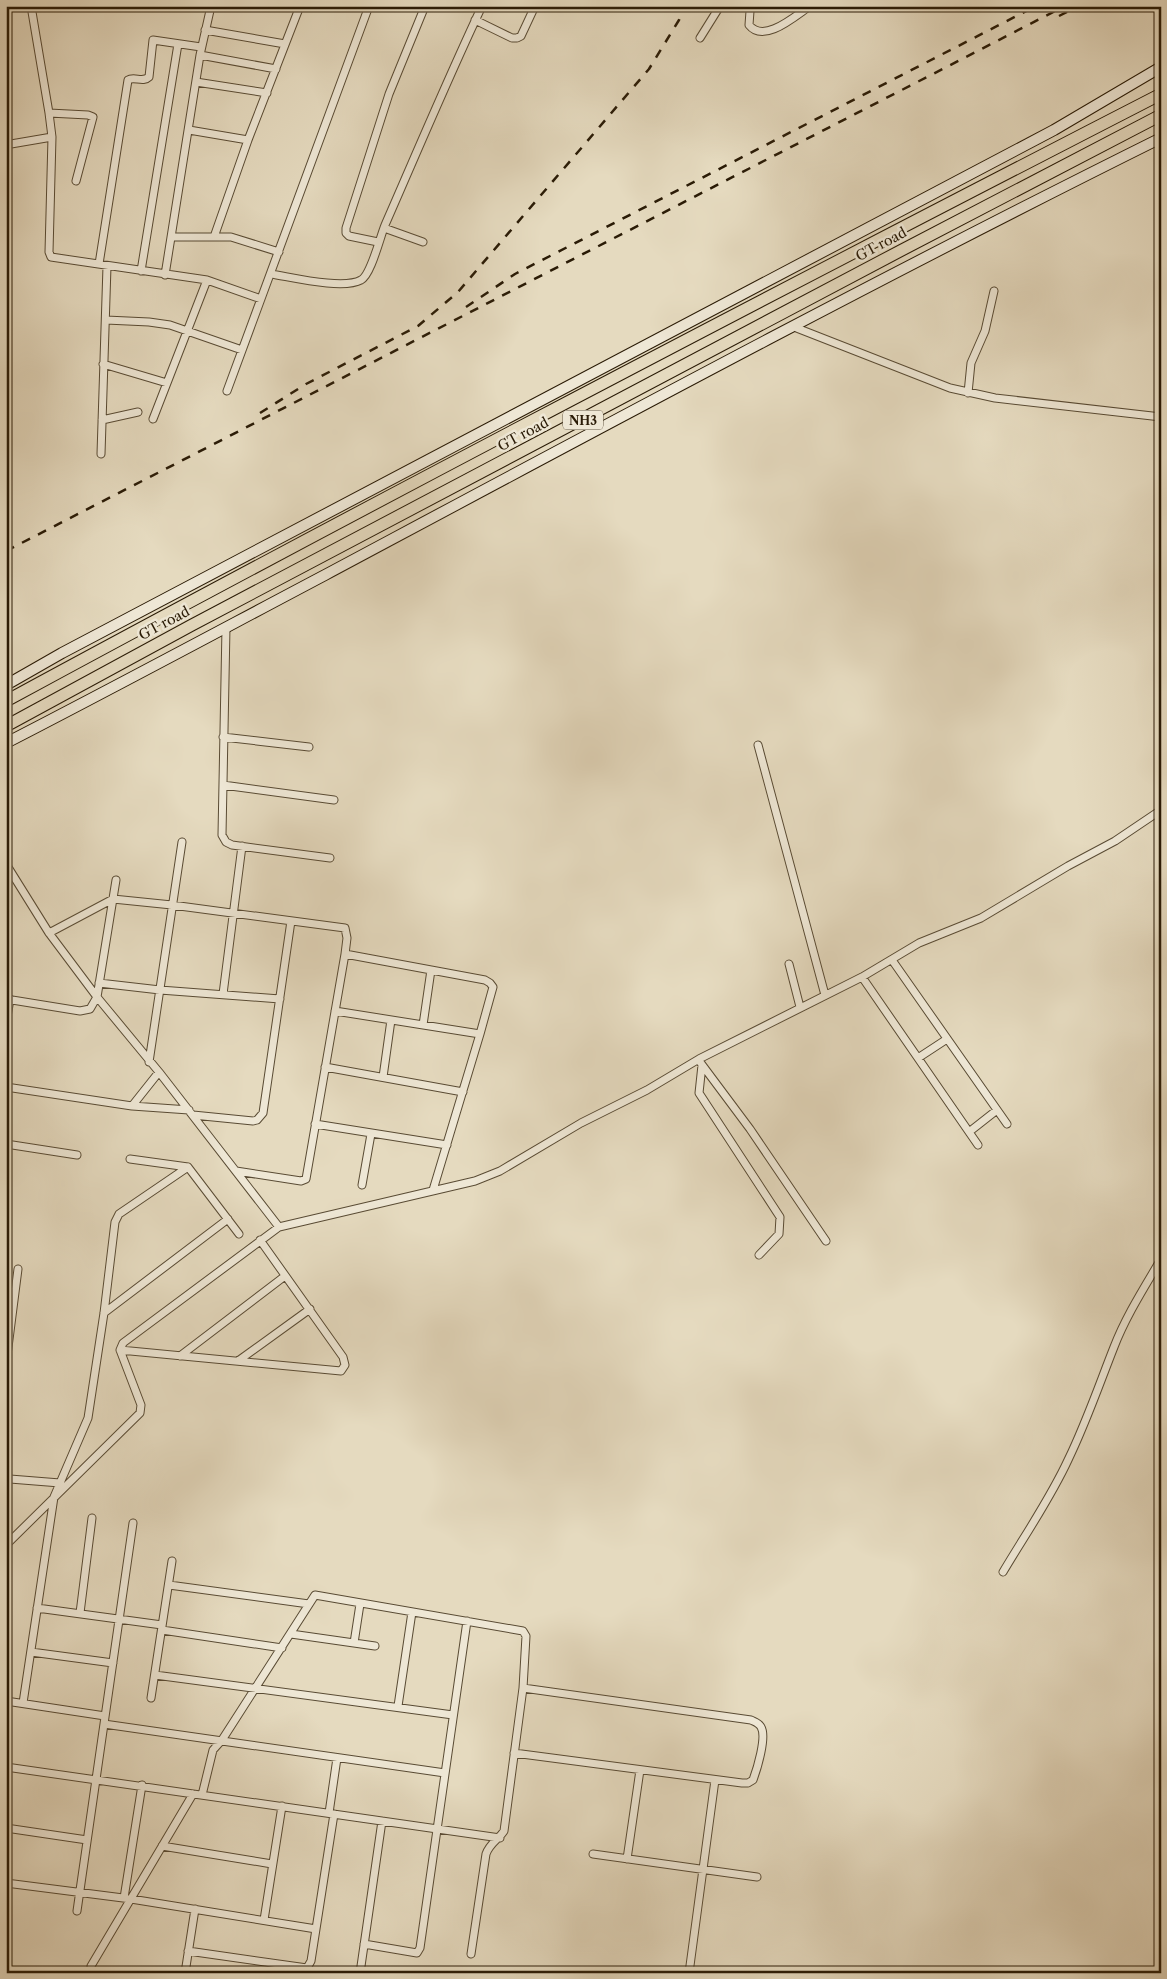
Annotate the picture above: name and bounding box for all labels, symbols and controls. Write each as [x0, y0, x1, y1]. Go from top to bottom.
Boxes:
street label: GT road [852, 223, 910, 265]
road number: NH3 [563, 410, 603, 430]
street label: GT road [494, 413, 552, 455]
street label: GT road [135, 602, 193, 644]

